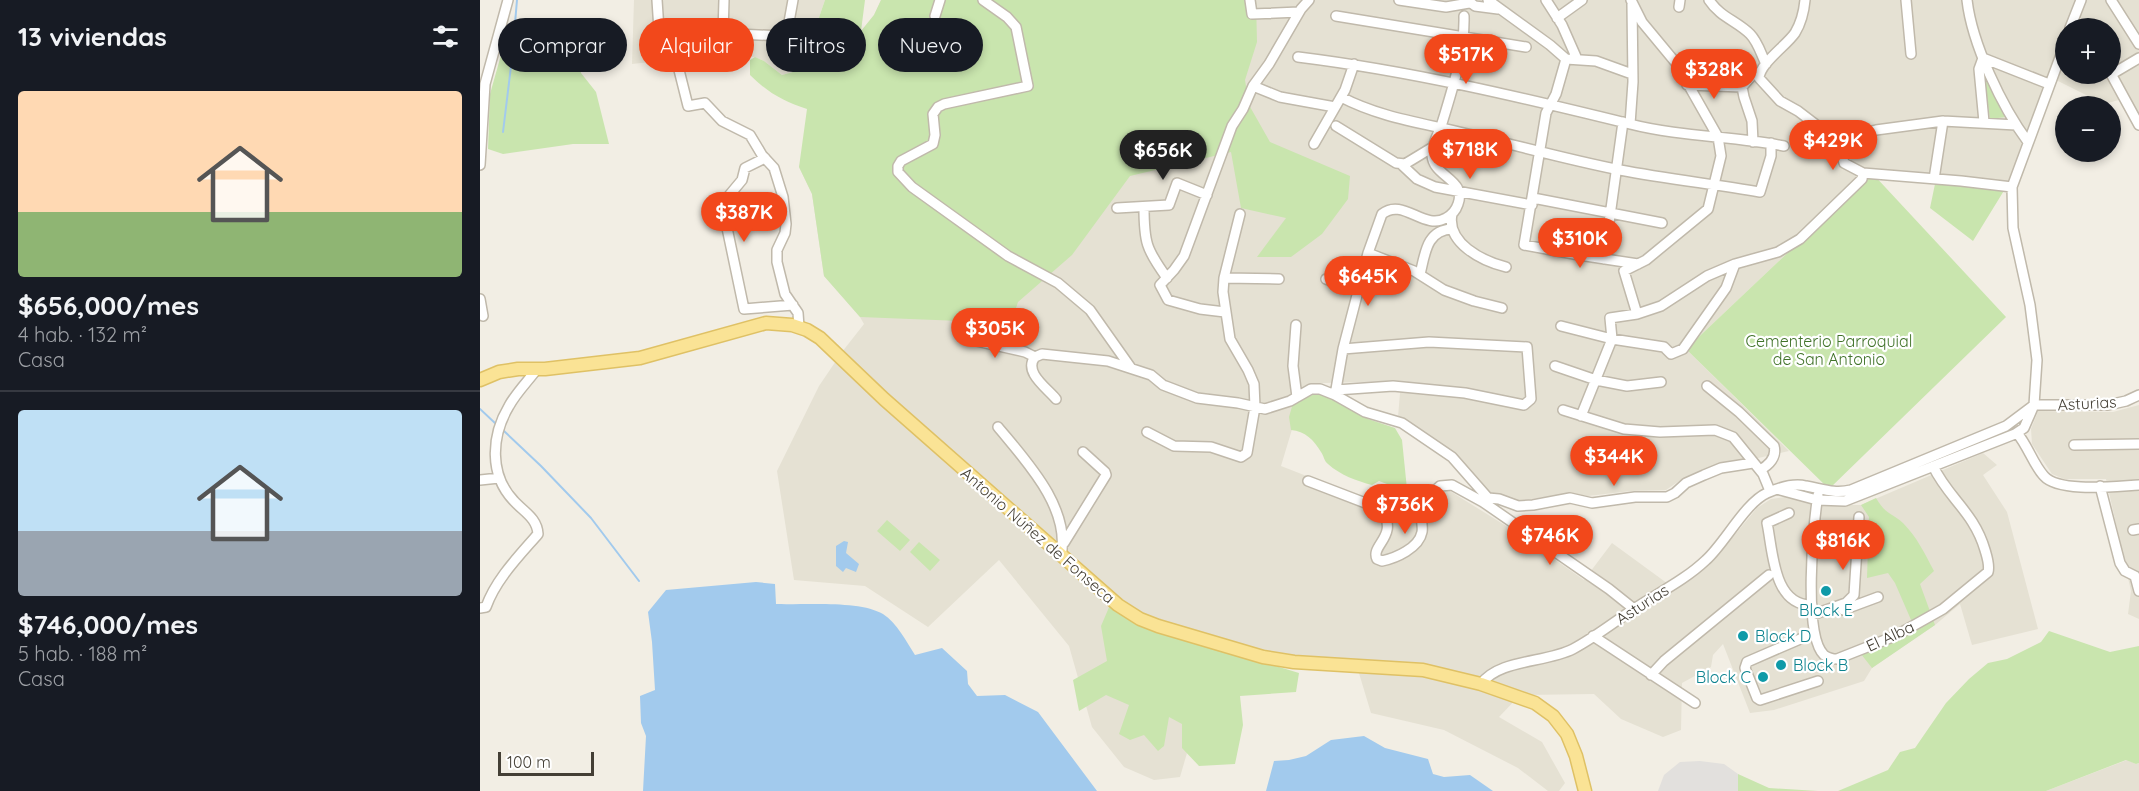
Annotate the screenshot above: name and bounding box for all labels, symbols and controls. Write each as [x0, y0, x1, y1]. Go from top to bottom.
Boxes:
chip: Comprar [498, 18, 627, 72]
chip: Alquilar [639, 18, 754, 72]
chip: Filtros [766, 18, 866, 72]
chip: Nuevo [878, 18, 983, 72]
map controls [2055, 18, 2121, 162]
button: + [2055, 18, 2121, 84]
text: 13 viviendas [18, 20, 167, 53]
icon: filters [429, 20, 462, 53]
pin: $517K [1424, 34, 1508, 85]
text: $517K [1438, 41, 1494, 66]
pin: $328K [1672, 49, 1756, 100]
text: $328K [1685, 56, 1743, 81]
button: − [2055, 96, 2121, 162]
pin: $429K [1791, 120, 1875, 171]
text: $429K [1803, 127, 1863, 152]
pin: $718K [1428, 129, 1512, 180]
icon: home [186, 130, 294, 238]
pin: $656K [1121, 130, 1205, 181]
text: $718K [1442, 136, 1498, 161]
text: $656K [1134, 137, 1192, 162]
pin: $387K [702, 192, 786, 243]
text: $387K [715, 199, 773, 224]
pin: $310K [1538, 218, 1622, 269]
text: $310K [1552, 225, 1608, 250]
pin: $645K [1326, 256, 1410, 307]
text: $645K [1338, 263, 1398, 288]
text: $656,000/mes [18, 289, 199, 322]
pin: $305K [953, 308, 1037, 359]
text: $305K [965, 315, 1025, 340]
text: 4 hab. · 132 m² [18, 322, 147, 347]
park label: Cementerio Parroquial de San Antonio [1746, 331, 1912, 369]
text: Casa [18, 347, 65, 372]
street label: Asturias [2057, 391, 2117, 415]
pin: $344K [1572, 436, 1656, 487]
text: $344K [1584, 443, 1644, 468]
icon: home [186, 449, 294, 557]
street label: Antonio Núñez de Fonseca [957, 463, 1119, 607]
pin: $736K [1363, 484, 1447, 535]
text: $736K [1376, 491, 1434, 516]
pin: $746K [1508, 515, 1592, 566]
pin: $816K [1801, 520, 1885, 571]
text: $746K [1521, 522, 1579, 547]
text: $816K [1816, 527, 1870, 552]
street label: Asturias [1612, 579, 1672, 629]
marker: Block E [1819, 584, 1833, 598]
place label: Block E [1799, 600, 1853, 620]
text: $746,000/mes [18, 608, 198, 641]
street label: El Alba [1863, 616, 1917, 656]
place label: Block D [1755, 626, 1811, 646]
marker: Block D [1736, 629, 1750, 643]
text: 5 hab. · 188 m² [18, 641, 147, 666]
place label: Block B [1793, 655, 1848, 675]
marker: Block B [1774, 658, 1788, 672]
text: Casa [18, 666, 65, 691]
place label: Block C [1696, 667, 1751, 687]
marker: Block C [1756, 670, 1770, 684]
scale bar [498, 749, 594, 776]
text: 100 m [507, 752, 551, 772]

